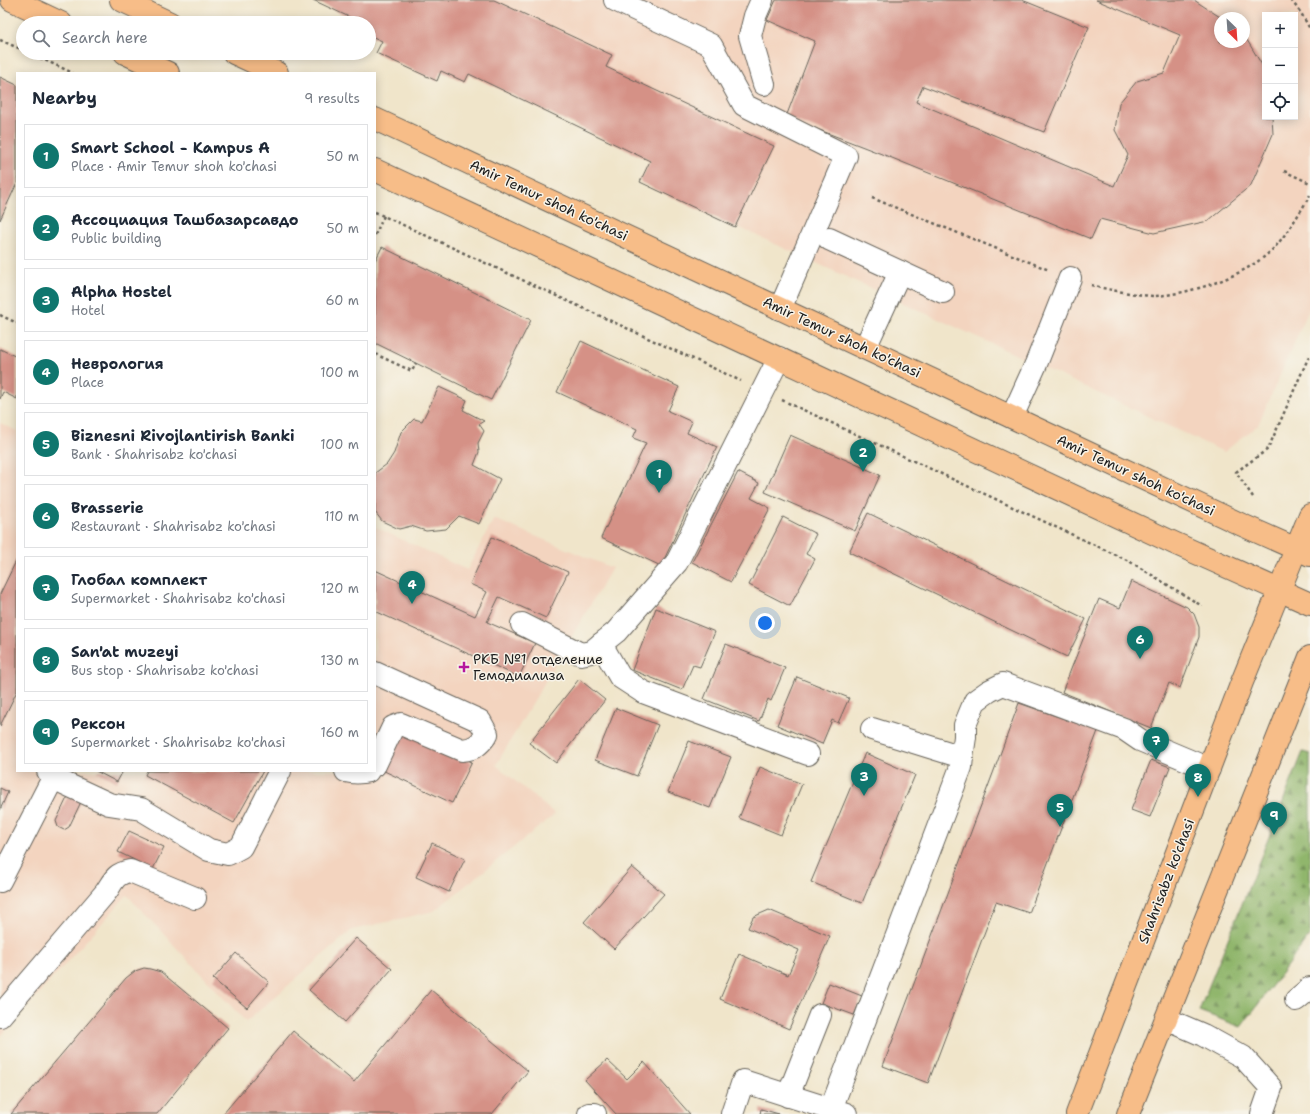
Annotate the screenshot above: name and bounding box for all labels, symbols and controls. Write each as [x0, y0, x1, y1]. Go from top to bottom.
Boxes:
north arrow [1214, 12, 1250, 48]
map controls [1262, 12, 1298, 120]
button: + [1262, 12, 1298, 48]
search box [16, 16, 376, 60]
icon: search [30, 27, 52, 49]
text: Search here [62, 28, 148, 48]
button: − [1262, 48, 1298, 84]
button: locate [1262, 84, 1298, 120]
text: Nearby [32, 87, 97, 109]
text: 9 results [304, 90, 360, 107]
text: Smart School - Kampus A [71, 138, 270, 158]
text: 1 [43, 148, 49, 165]
text: 50 m [326, 148, 359, 165]
street label: Amir Temur shoh ko'chasi [467, 155, 631, 245]
text: Place · Amir Temur shoh ko'chasi [71, 158, 277, 175]
text: Ассоциация Ташбазарсавдо [71, 210, 299, 230]
text: 2 [41, 220, 51, 237]
text: 50 m [326, 220, 359, 237]
text: Public building [71, 230, 162, 247]
text: Alpha Hostel [71, 282, 172, 302]
text: 3 [41, 292, 51, 309]
text: 60 m [326, 292, 359, 309]
street label: Amir Temur shoh ko'chasi [760, 292, 924, 382]
text: Hotel [71, 302, 105, 319]
text: Неврология [71, 354, 164, 374]
text: 4 [41, 364, 51, 381]
text: 100 m [320, 364, 359, 381]
text: Place [71, 374, 104, 391]
text: Biznesni Rivojlantirish Banki [71, 426, 295, 446]
street label: Amir Temur shoh ko'chasi [1054, 430, 1218, 520]
text: 5 [42, 436, 50, 453]
text: 100 m [320, 436, 359, 453]
pin: 2 [850, 439, 876, 472]
text: Bank · Shahrisabz ko'chasi [71, 446, 237, 463]
pin: 1 [646, 460, 672, 493]
text: Brasserie [71, 498, 144, 518]
text: 6 [41, 508, 51, 525]
text: 110 m [324, 508, 359, 525]
text: Restaurant · Shahrisabz ko'chasi [71, 518, 276, 535]
text: Глобал комплект [71, 570, 207, 590]
pin: 4 [399, 571, 425, 604]
text: 7 [41, 580, 51, 597]
text: 120 m [321, 580, 359, 597]
text: Supermarket · Shahrisabz ko'chasi [71, 590, 285, 607]
your location [755, 613, 775, 633]
pin: 6 [1127, 626, 1153, 659]
text: San'at muzeyi [71, 642, 178, 662]
place label: РКБ №1 отделение Гемодиализа [473, 650, 603, 684]
text: 8 [41, 652, 51, 669]
text: 130 m [321, 652, 359, 669]
marker: РКБ №1 отделение Гемодиализа [458, 661, 470, 673]
text: Bus stop · Shahrisabz ko'chasi [71, 662, 259, 679]
text: Рексон [71, 714, 125, 734]
text: 9 [41, 724, 51, 741]
text: 160 m [321, 724, 359, 741]
pin: 7 [1143, 727, 1169, 760]
text: Supermarket · Shahrisabz ko'chasi [71, 734, 285, 751]
pin: 3 [851, 763, 877, 796]
pin: 8 [1185, 764, 1211, 797]
pin: 5 [1047, 794, 1073, 827]
pin: 9 [1261, 802, 1287, 835]
street label: Shahrisabz ko'chasi [1134, 816, 1198, 946]

